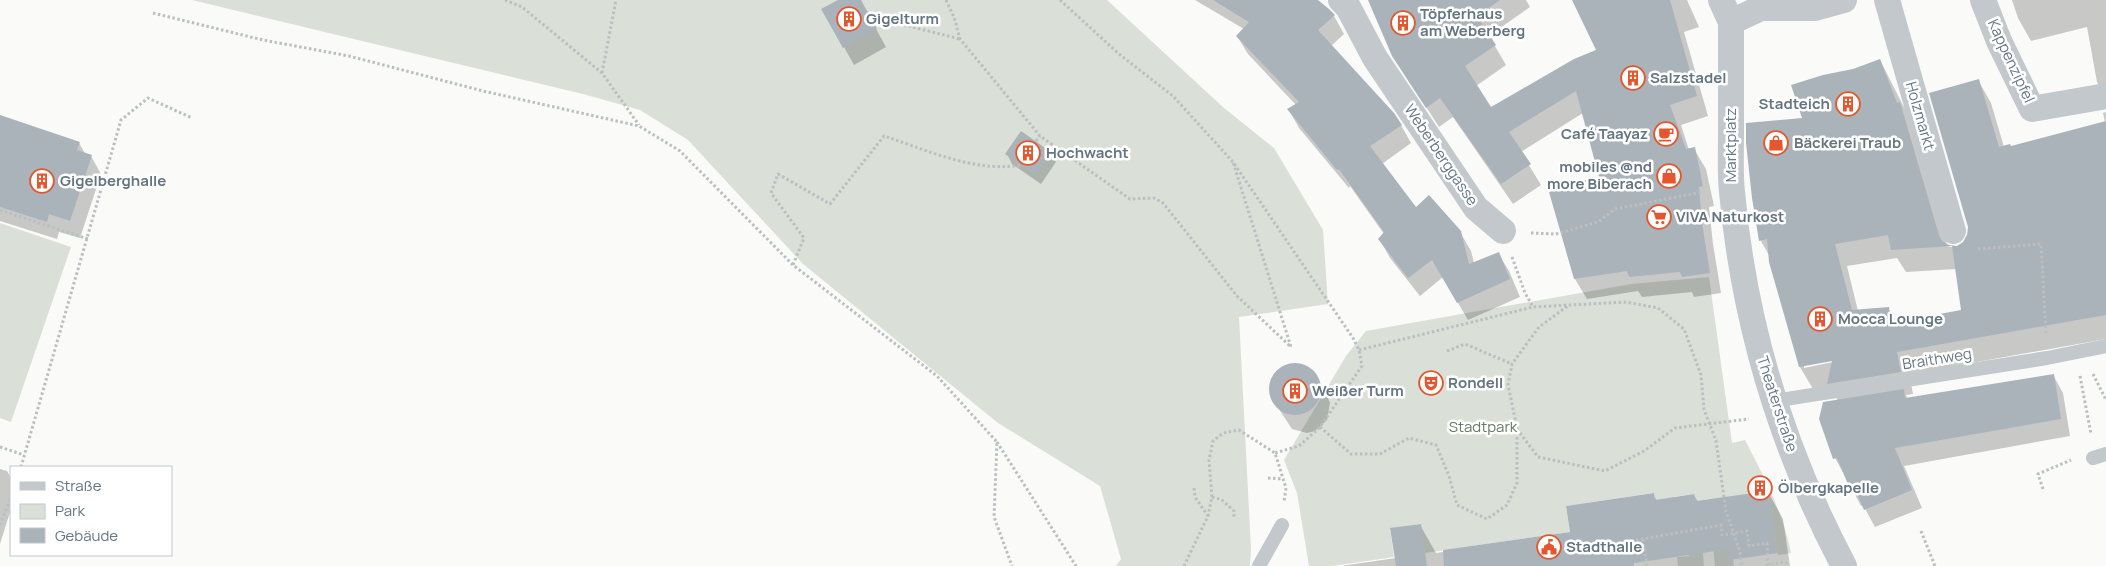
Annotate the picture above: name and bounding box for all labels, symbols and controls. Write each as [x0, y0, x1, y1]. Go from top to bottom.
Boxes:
place label: Töpferhaus am Weberberg [1420, 3, 1525, 41]
building icon: Gigelturm [836, 6, 862, 32]
place label: Gigelturm [866, 8, 939, 29]
building icon: Töpferhaus am Weberberg [1390, 10, 1416, 36]
street label: Kappenzipfel [1983, 16, 2040, 106]
building icon: Salzstadel [1620, 65, 1646, 91]
place label: Salzstadel [1650, 67, 1726, 88]
street label: Holzmarkt [1901, 79, 1940, 153]
building icon: Stadteich [1835, 91, 1861, 117]
place label: Stadteich [1758, 93, 1830, 114]
street label: Weberberggasse [1400, 100, 1483, 210]
street label: Marktplatz [1720, 108, 1741, 182]
cafe icon: Café Taayaz [1653, 121, 1679, 147]
place label: Café Taayaz [1561, 123, 1648, 144]
shop icon: Bäckerei Traub [1763, 130, 1789, 156]
place label: Bäckerei Traub [1794, 132, 1901, 153]
building icon: Hochwacht [1015, 140, 1041, 166]
place label: Hochwacht [1046, 142, 1129, 163]
place label: mobiles @nd more Biberach [1547, 156, 1652, 194]
shop icon: mobiles @nd more Biberach [1656, 163, 1682, 189]
building icon: Gigelberghalle [29, 168, 55, 194]
place label: Gigelberghalle [60, 170, 166, 191]
supermarket icon: VIVA Naturkost [1646, 204, 1672, 230]
place label: VIVA Naturkost [1676, 206, 1784, 227]
building icon: Mocca Lounge [1807, 306, 1833, 332]
place label: Mocca Lounge [1838, 308, 1943, 329]
street label: Braithweg [1901, 343, 1973, 374]
street label: Theaterstraße [1752, 353, 1803, 455]
theatre icon: Rondell [1418, 370, 1444, 396]
place label: Rondell [1448, 372, 1503, 393]
building icon: Weißer Turm [1282, 378, 1308, 404]
place label: Weißer Turm [1312, 380, 1404, 401]
park label: Stadtpark [1449, 416, 1518, 437]
legend [10, 466, 172, 556]
text: Straße [55, 475, 102, 496]
building icon: Ölbergkapelle [1747, 475, 1773, 501]
place label: Ölbergkapelle [1778, 477, 1879, 498]
text: Park [55, 500, 85, 521]
text: Gebäude [55, 525, 118, 546]
public building icon: Stadthalle [1536, 534, 1562, 560]
place label: Stadthalle [1566, 536, 1642, 557]

